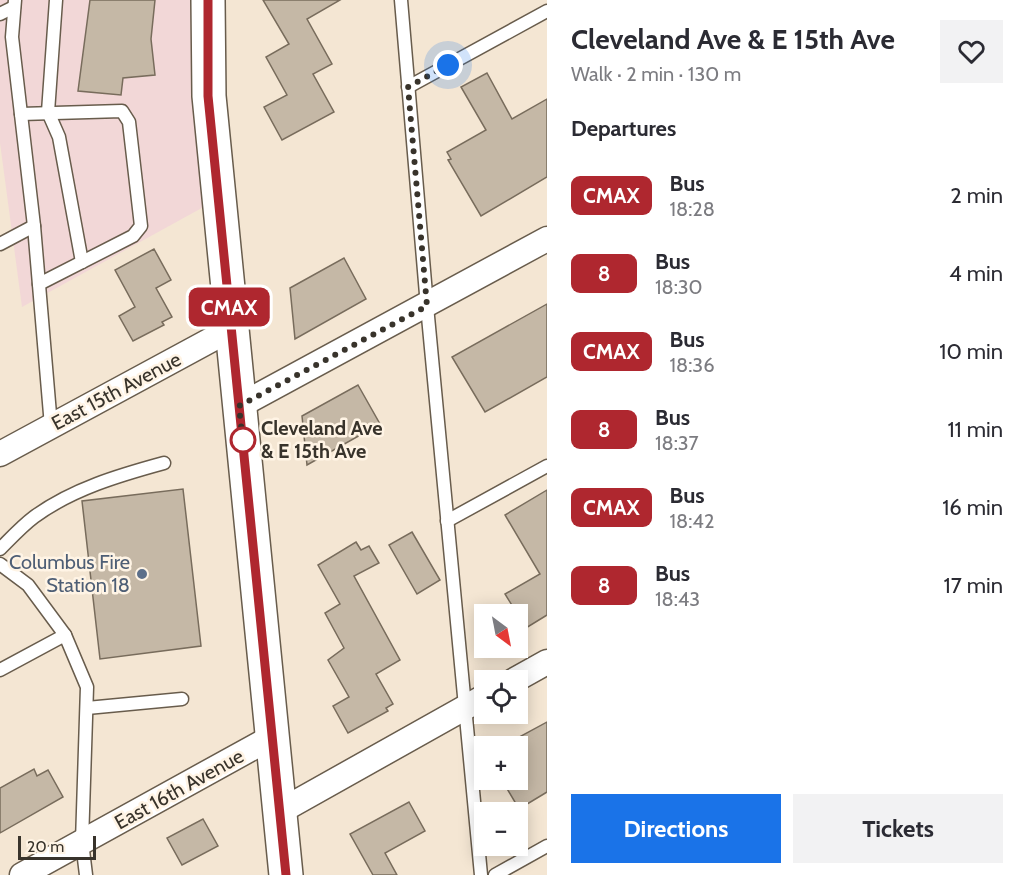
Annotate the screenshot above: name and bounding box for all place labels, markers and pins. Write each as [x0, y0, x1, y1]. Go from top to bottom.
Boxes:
place label: Cleveland Ave & E 15th Ave [261, 416, 383, 463]
marker: Cleveland Ave & E 15th Ave [230, 427, 256, 453]
place label: Columbus Fire Station 18 [9, 550, 130, 597]
marker: Columbus Fire Station 18 [135, 567, 149, 581]

